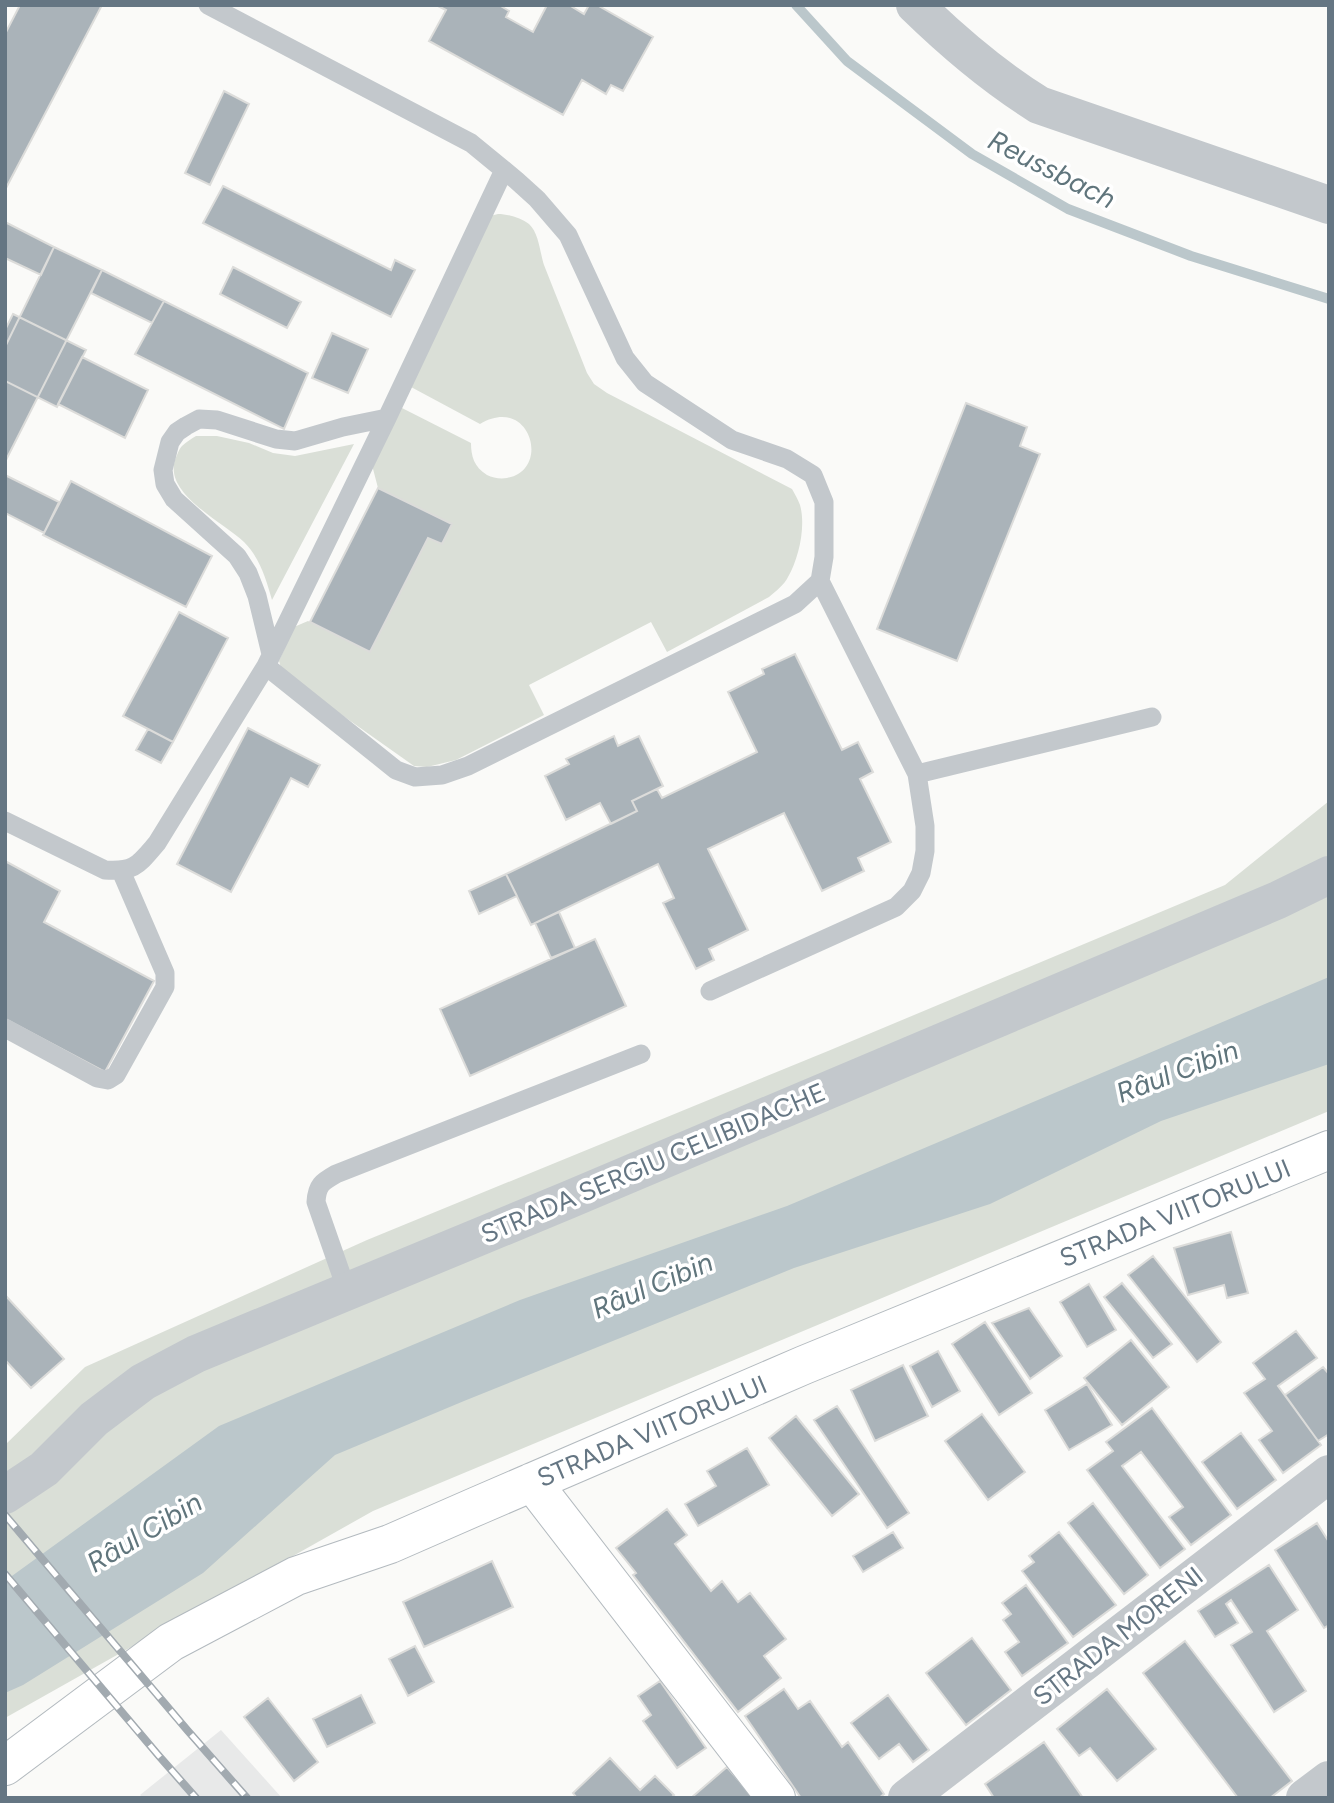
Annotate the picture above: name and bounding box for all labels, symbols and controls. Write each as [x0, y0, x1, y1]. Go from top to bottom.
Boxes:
water label: Reussbach [983, 122, 1121, 216]
water label: Râul Cibin [1111, 1032, 1243, 1110]
street label: STRADA SERGIU CELIBIDACHE [476, 1076, 830, 1250]
street label: STRADA VIITORULUI [1055, 1152, 1295, 1274]
water label: Râul Cibin [586, 1244, 718, 1326]
street label: STRADA VIITORULUI [532, 1368, 772, 1494]
water label: Râul Cibin [80, 1484, 208, 1580]
street label: STRADA MORENI [1027, 1560, 1209, 1712]

